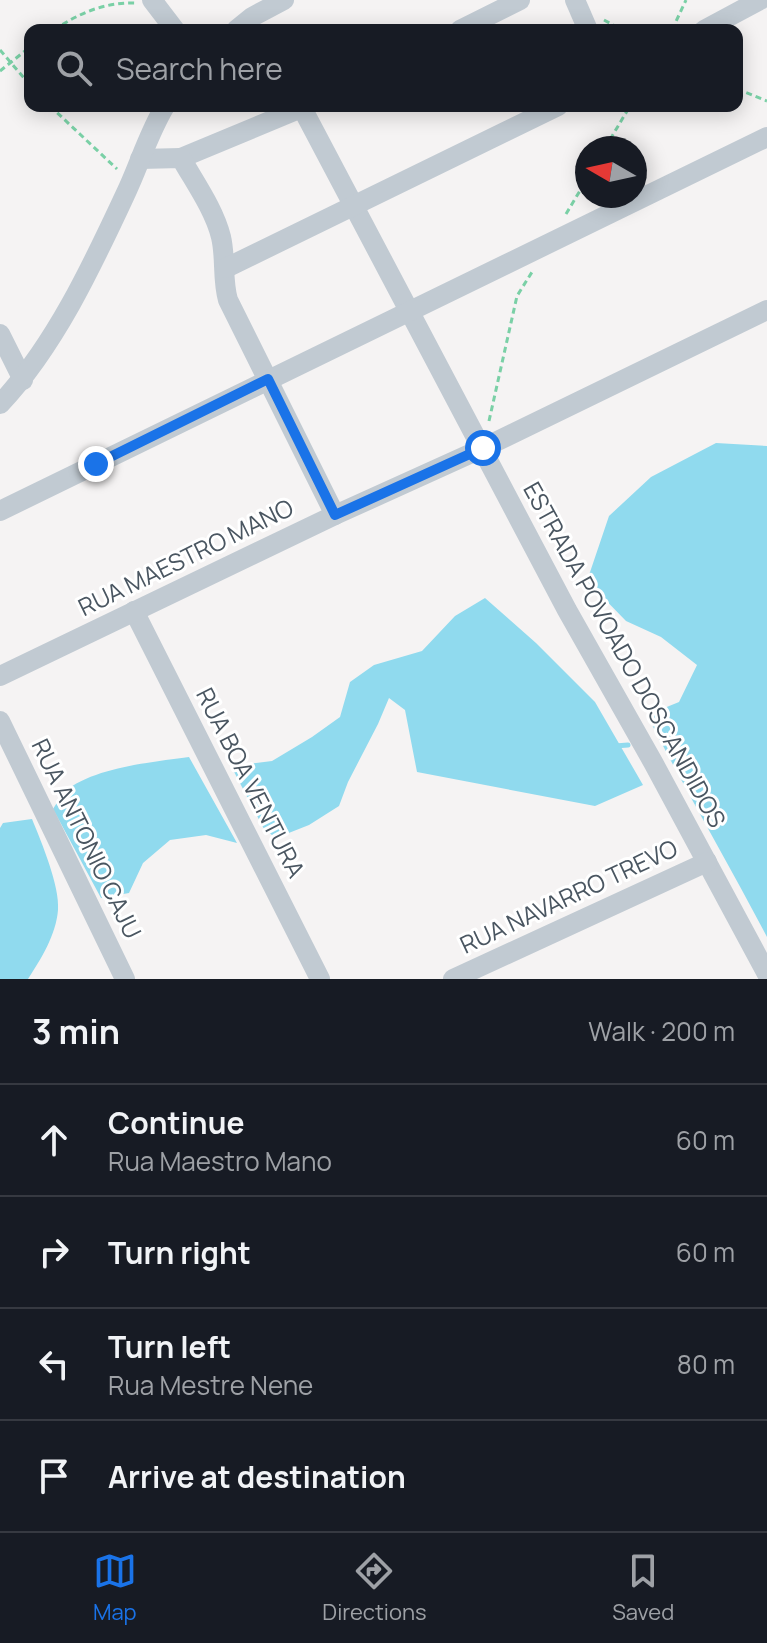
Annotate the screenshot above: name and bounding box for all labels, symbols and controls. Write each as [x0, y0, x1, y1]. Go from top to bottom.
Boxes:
search box [24, 24, 743, 112]
icon: search [52, 46, 96, 90]
text: Search here [116, 48, 283, 89]
north arrow [575, 136, 647, 208]
route start [465, 430, 501, 466]
route end [78, 446, 114, 482]
street label: ESTRADA POVOADO DOSCANDIDOS [516, 476, 734, 833]
street label: RUA MAESTRO MANO [72, 490, 298, 623]
street label: RUA BOA VENTURA [189, 682, 313, 883]
street label: RUA ANTONIO CAJU [25, 733, 150, 944]
street label: RUA NAVARRO TREVO [454, 831, 682, 960]
text: 3 min [32, 1008, 120, 1054]
text: Walk · 200 m [588, 1013, 735, 1049]
text: Continue [108, 1102, 244, 1143]
icon: ahead [32, 1118, 76, 1162]
text: 60 m [676, 1122, 735, 1158]
text: Rua Maestro Mano [108, 1143, 332, 1179]
icon: right [32, 1230, 76, 1274]
text: Turn right [108, 1232, 251, 1273]
text: 60 m [676, 1234, 735, 1270]
text: Turn left [108, 1326, 231, 1367]
icon: left [32, 1342, 76, 1386]
text: 80 m [677, 1346, 735, 1382]
text: Rua Mestre Nene [108, 1367, 313, 1403]
icon: arrive [32, 1454, 76, 1498]
text: Arrive at destination [108, 1456, 406, 1497]
tab: Map [93, 1549, 137, 1627]
tab: Directions [322, 1549, 427, 1627]
tab: Saved [612, 1549, 674, 1627]

